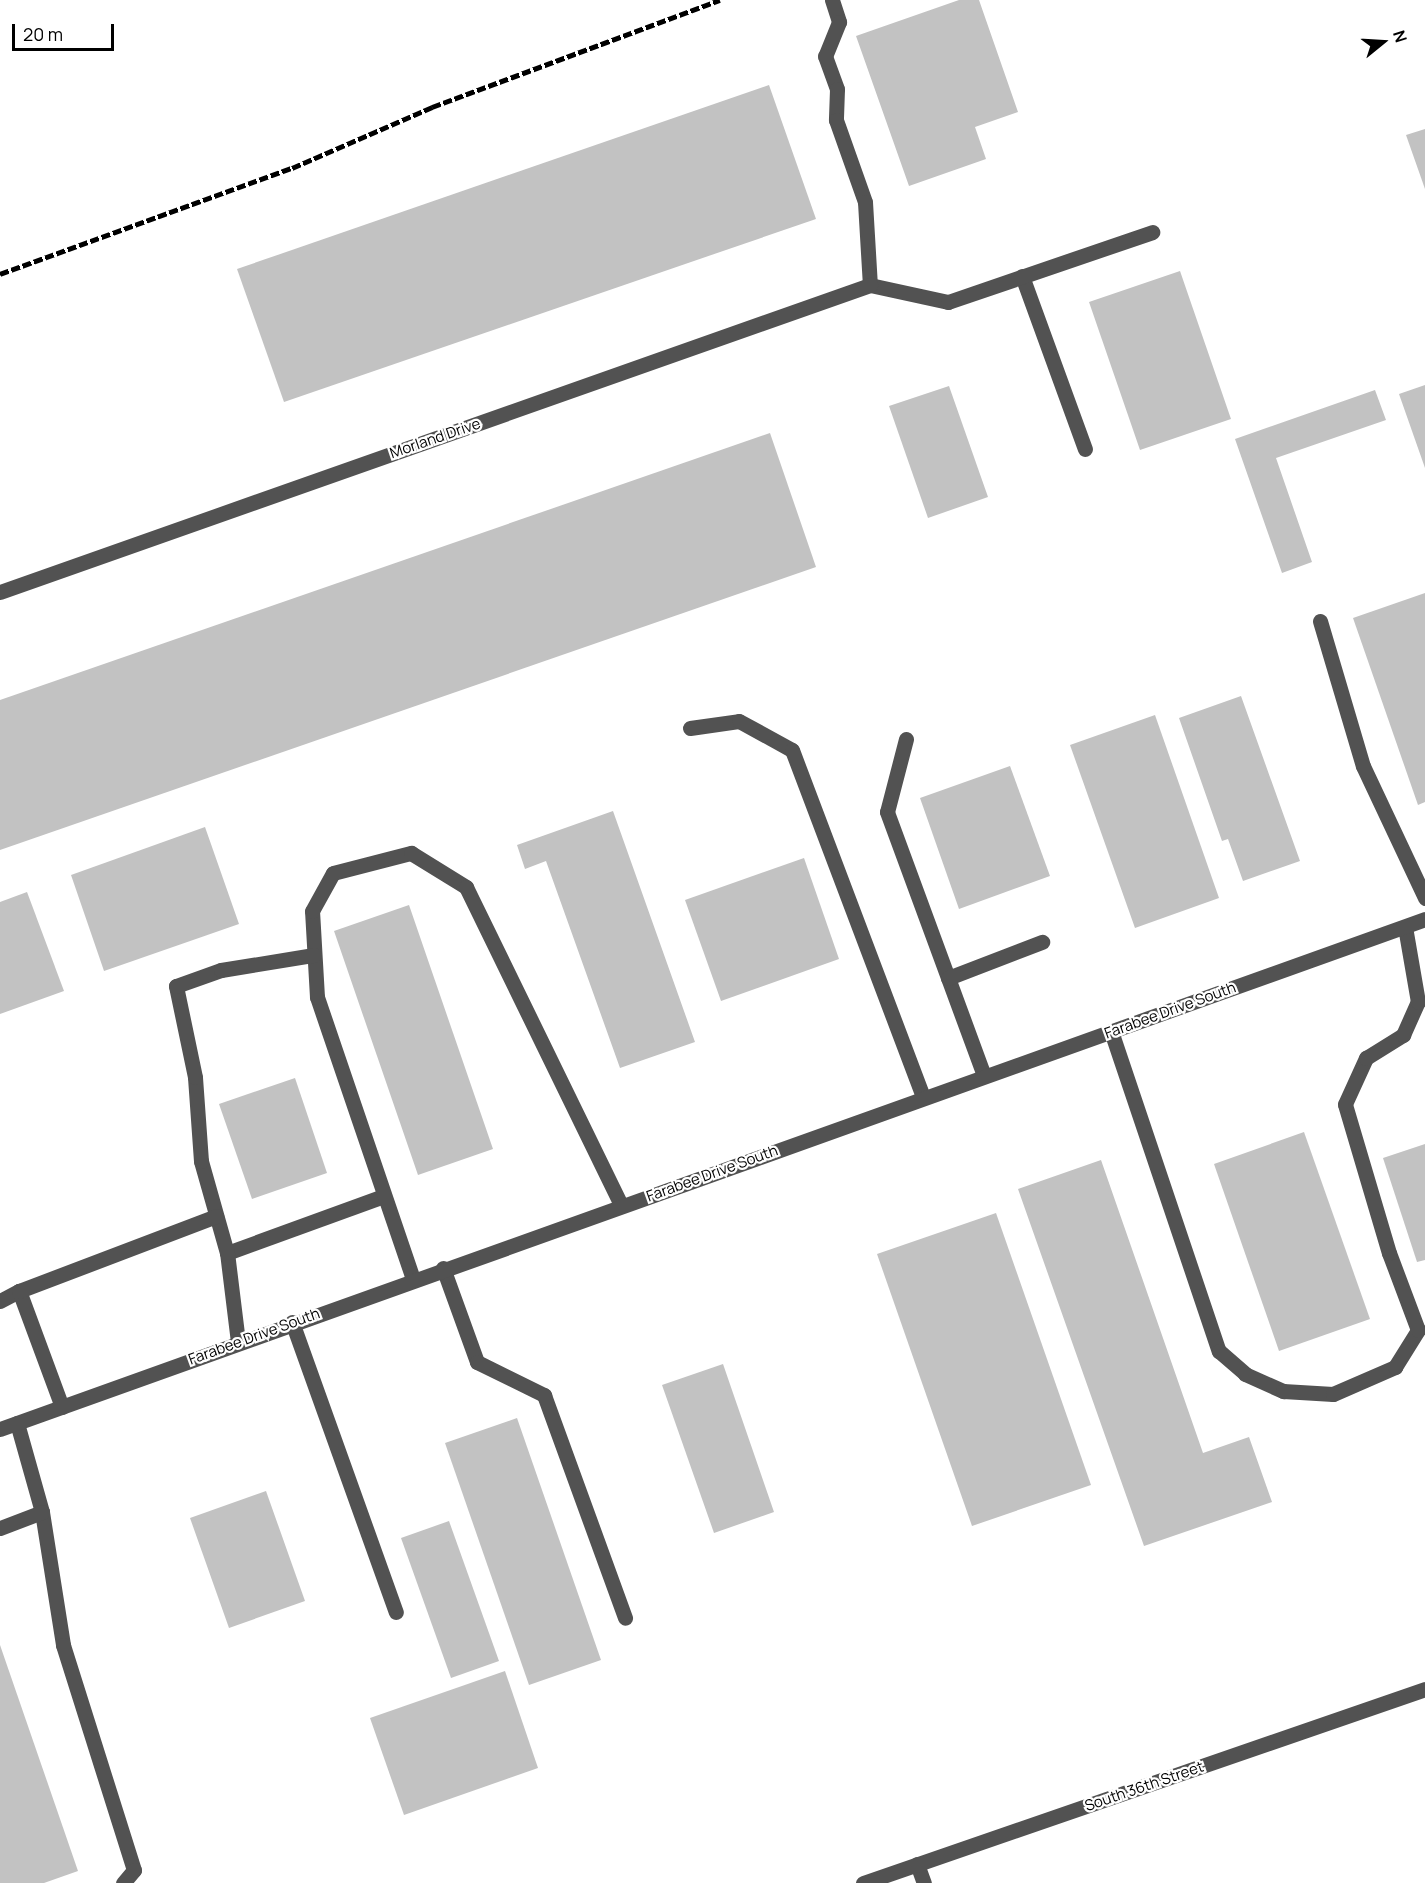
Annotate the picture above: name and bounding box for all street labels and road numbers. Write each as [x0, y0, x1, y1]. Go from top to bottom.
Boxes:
street label: Morland Drive [387, 414, 483, 462]
street label: Farabee Drive South [1102, 978, 1238, 1042]
street label: Farabee Drive South [644, 1141, 780, 1205]
street label: Farabee Drive South [186, 1304, 322, 1368]
street label: South 36th Street [1082, 1757, 1206, 1815]

